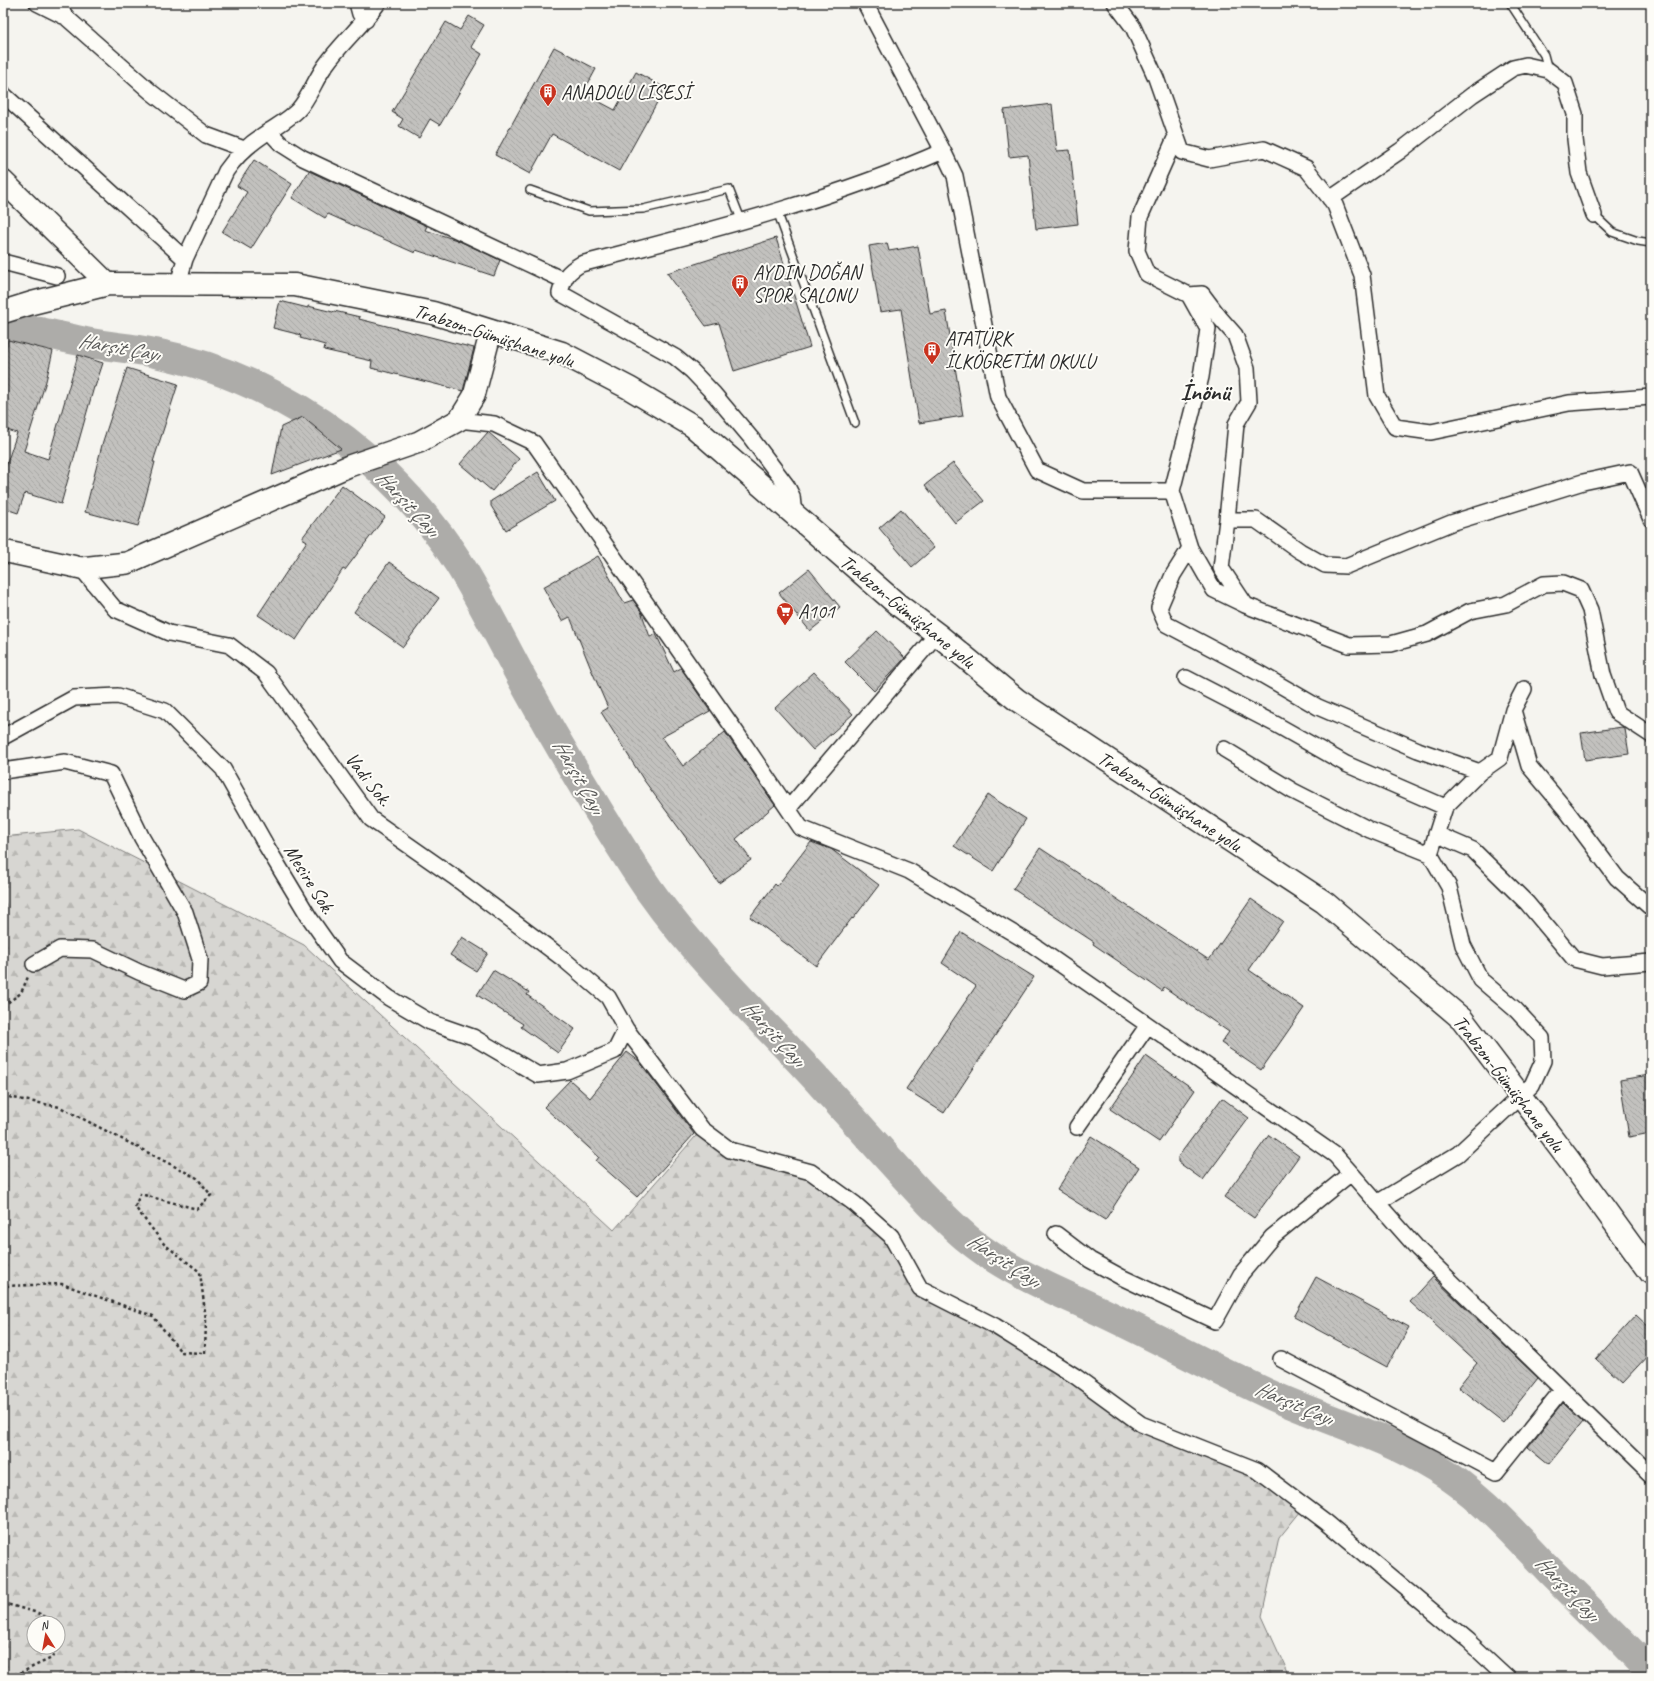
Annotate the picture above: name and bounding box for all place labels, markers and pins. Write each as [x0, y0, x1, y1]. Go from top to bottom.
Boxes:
place label: ANADOLU LİSESİ [561, 80, 696, 105]
building icon: ANADOLU LİSESİ [538, 82, 558, 107]
place label: AYDIN DOĞAN SPOR SALONU [753, 260, 864, 308]
building icon: AYDIN DOĞAN SPOR SALONU [730, 273, 750, 298]
place label: ATATÜRK İLKÖGRETİM OKULU [945, 326, 1098, 374]
building icon: ATATÜRK İLKÖGRETİM OKULU [922, 340, 942, 365]
place label: A101 [798, 599, 836, 624]
supermarket icon: A101 [775, 601, 795, 626]

